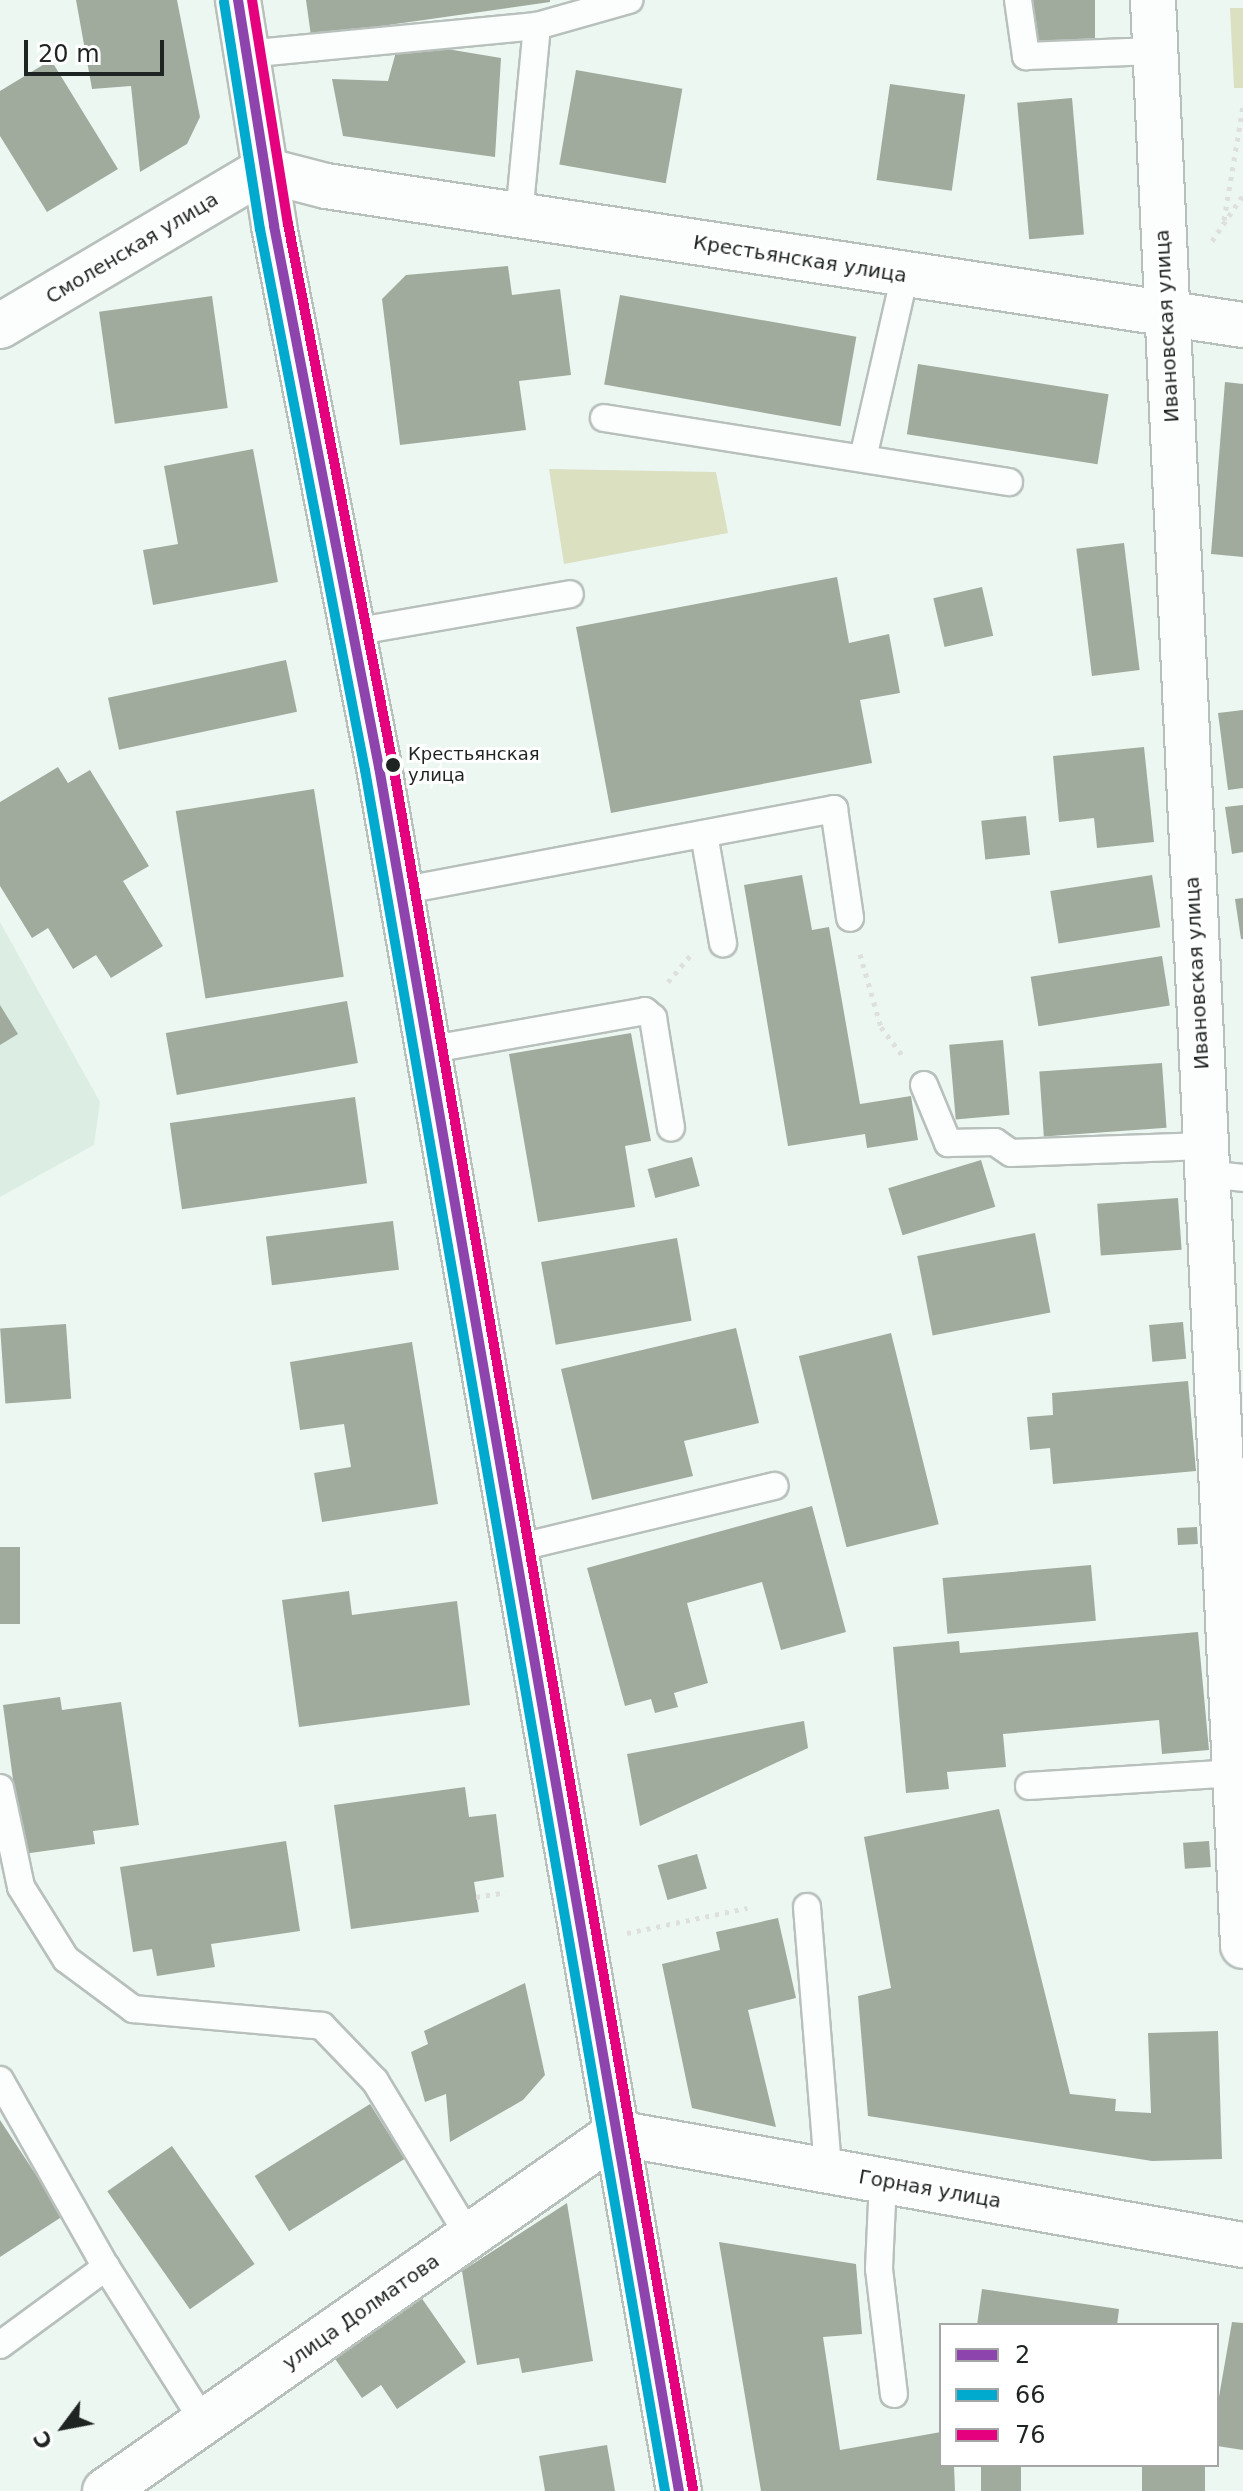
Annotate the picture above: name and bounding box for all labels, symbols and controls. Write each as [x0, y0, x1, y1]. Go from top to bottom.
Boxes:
scale bar [28, 24, 168, 74]
text: 20 m [38, 40, 100, 68]
street label: Смоленская улица [42, 187, 222, 309]
street label: Ивановская улица [1150, 229, 1184, 423]
street label: Крестьянская улица [691, 230, 909, 288]
place label: Крестьянская улица [408, 744, 539, 786]
marker: Крестьянская улица [385, 757, 401, 773]
street label: Ивановская улица [1180, 876, 1214, 1070]
street label: Горная улица [857, 2165, 1003, 2213]
street label: улица Долматова [278, 2249, 444, 2375]
legend [939, 2323, 1219, 2467]
text: 2 [1015, 2341, 1030, 2369]
text: 66 [1015, 2381, 1046, 2409]
north arrow [24, 2387, 104, 2467]
text: 76 [1015, 2421, 1046, 2449]
text: С [28, 2427, 58, 2453]

